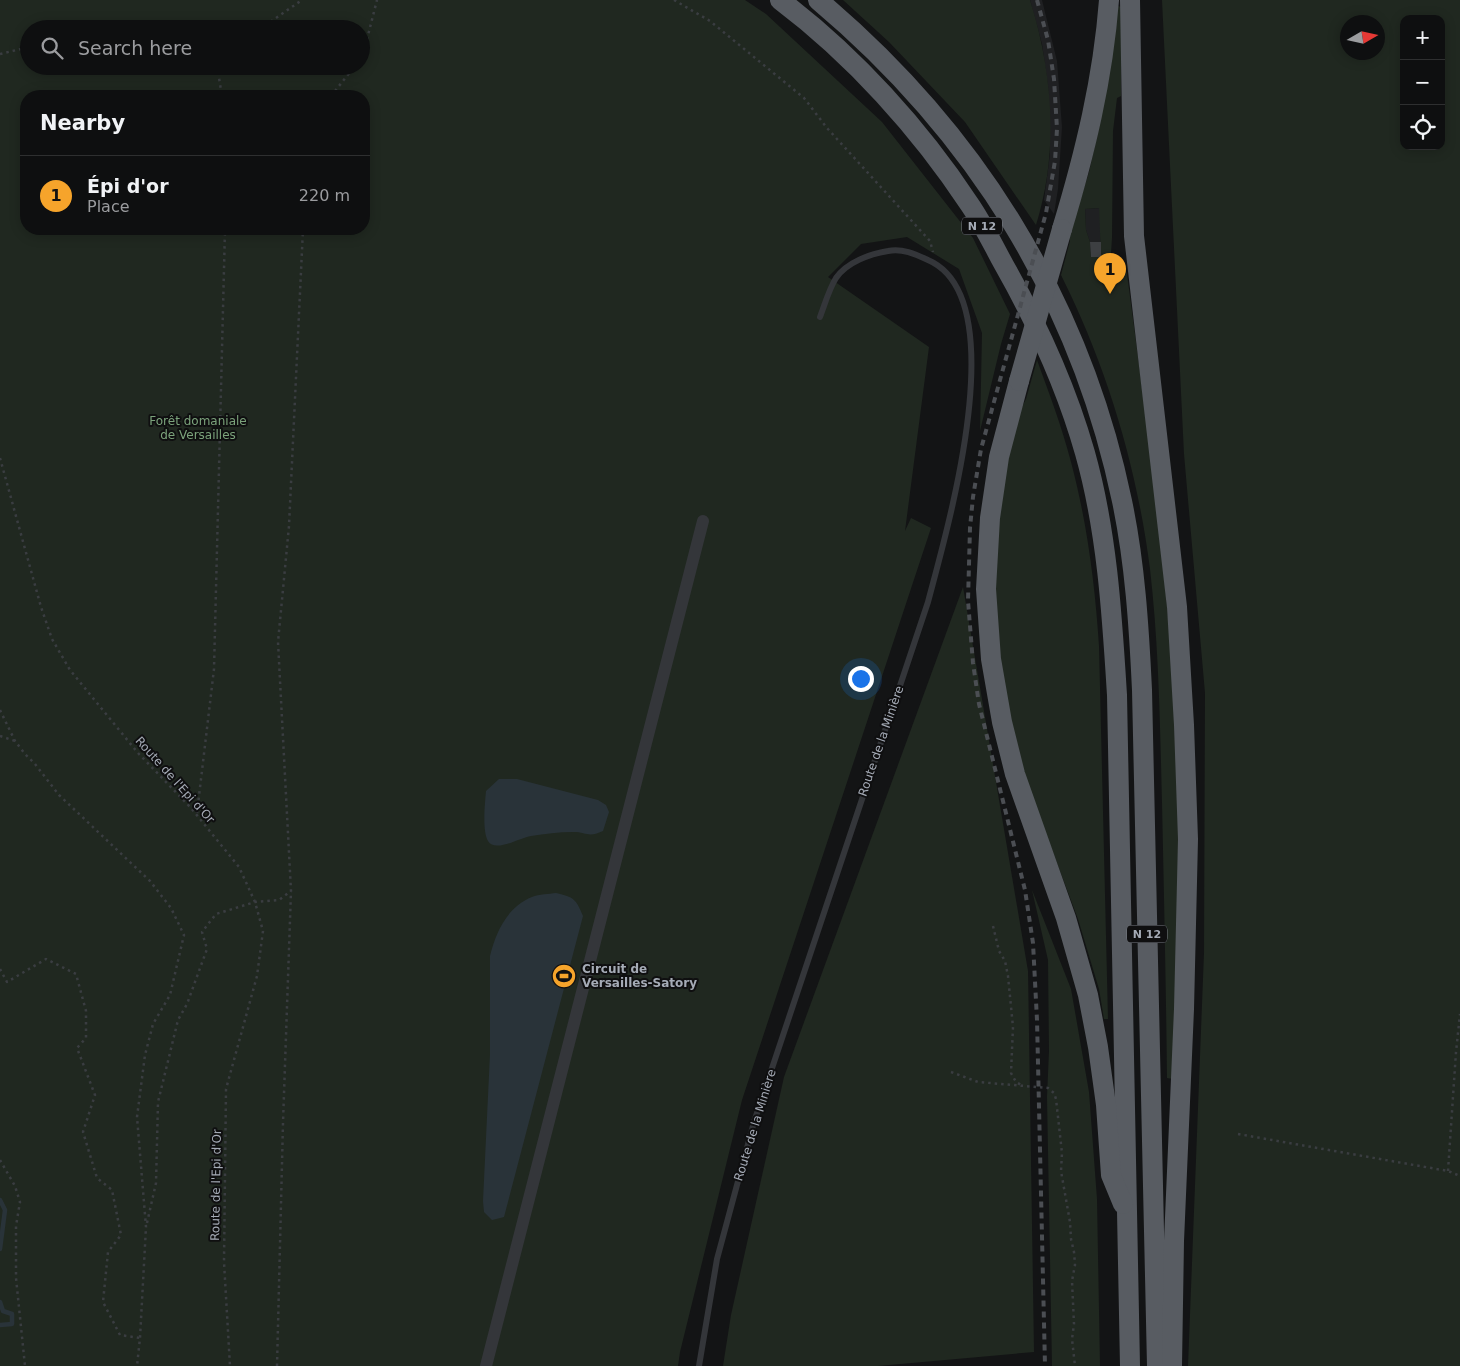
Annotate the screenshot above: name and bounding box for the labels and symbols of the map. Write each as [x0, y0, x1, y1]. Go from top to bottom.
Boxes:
north arrow [1340, 15, 1385, 60]
road number: N 12 [962, 218, 1002, 235]
pin: 1 [1094, 253, 1126, 294]
park label: Forêt domaniale de Versailles [149, 414, 247, 442]
your location [848, 666, 874, 692]
street label: Route de la Minière [855, 684, 907, 798]
street label: Route de l'Epi d'Or [132, 734, 218, 826]
road number: N 12 [1127, 926, 1167, 942]
place label: Circuit de Versailles-Satory [582, 962, 697, 990]
sports icon: Circuit de Versailles-Satory [551, 963, 577, 989]
street label: Route de la Minière [731, 1067, 779, 1183]
street label: Route de l'Epi d'Or [208, 1129, 224, 1241]

